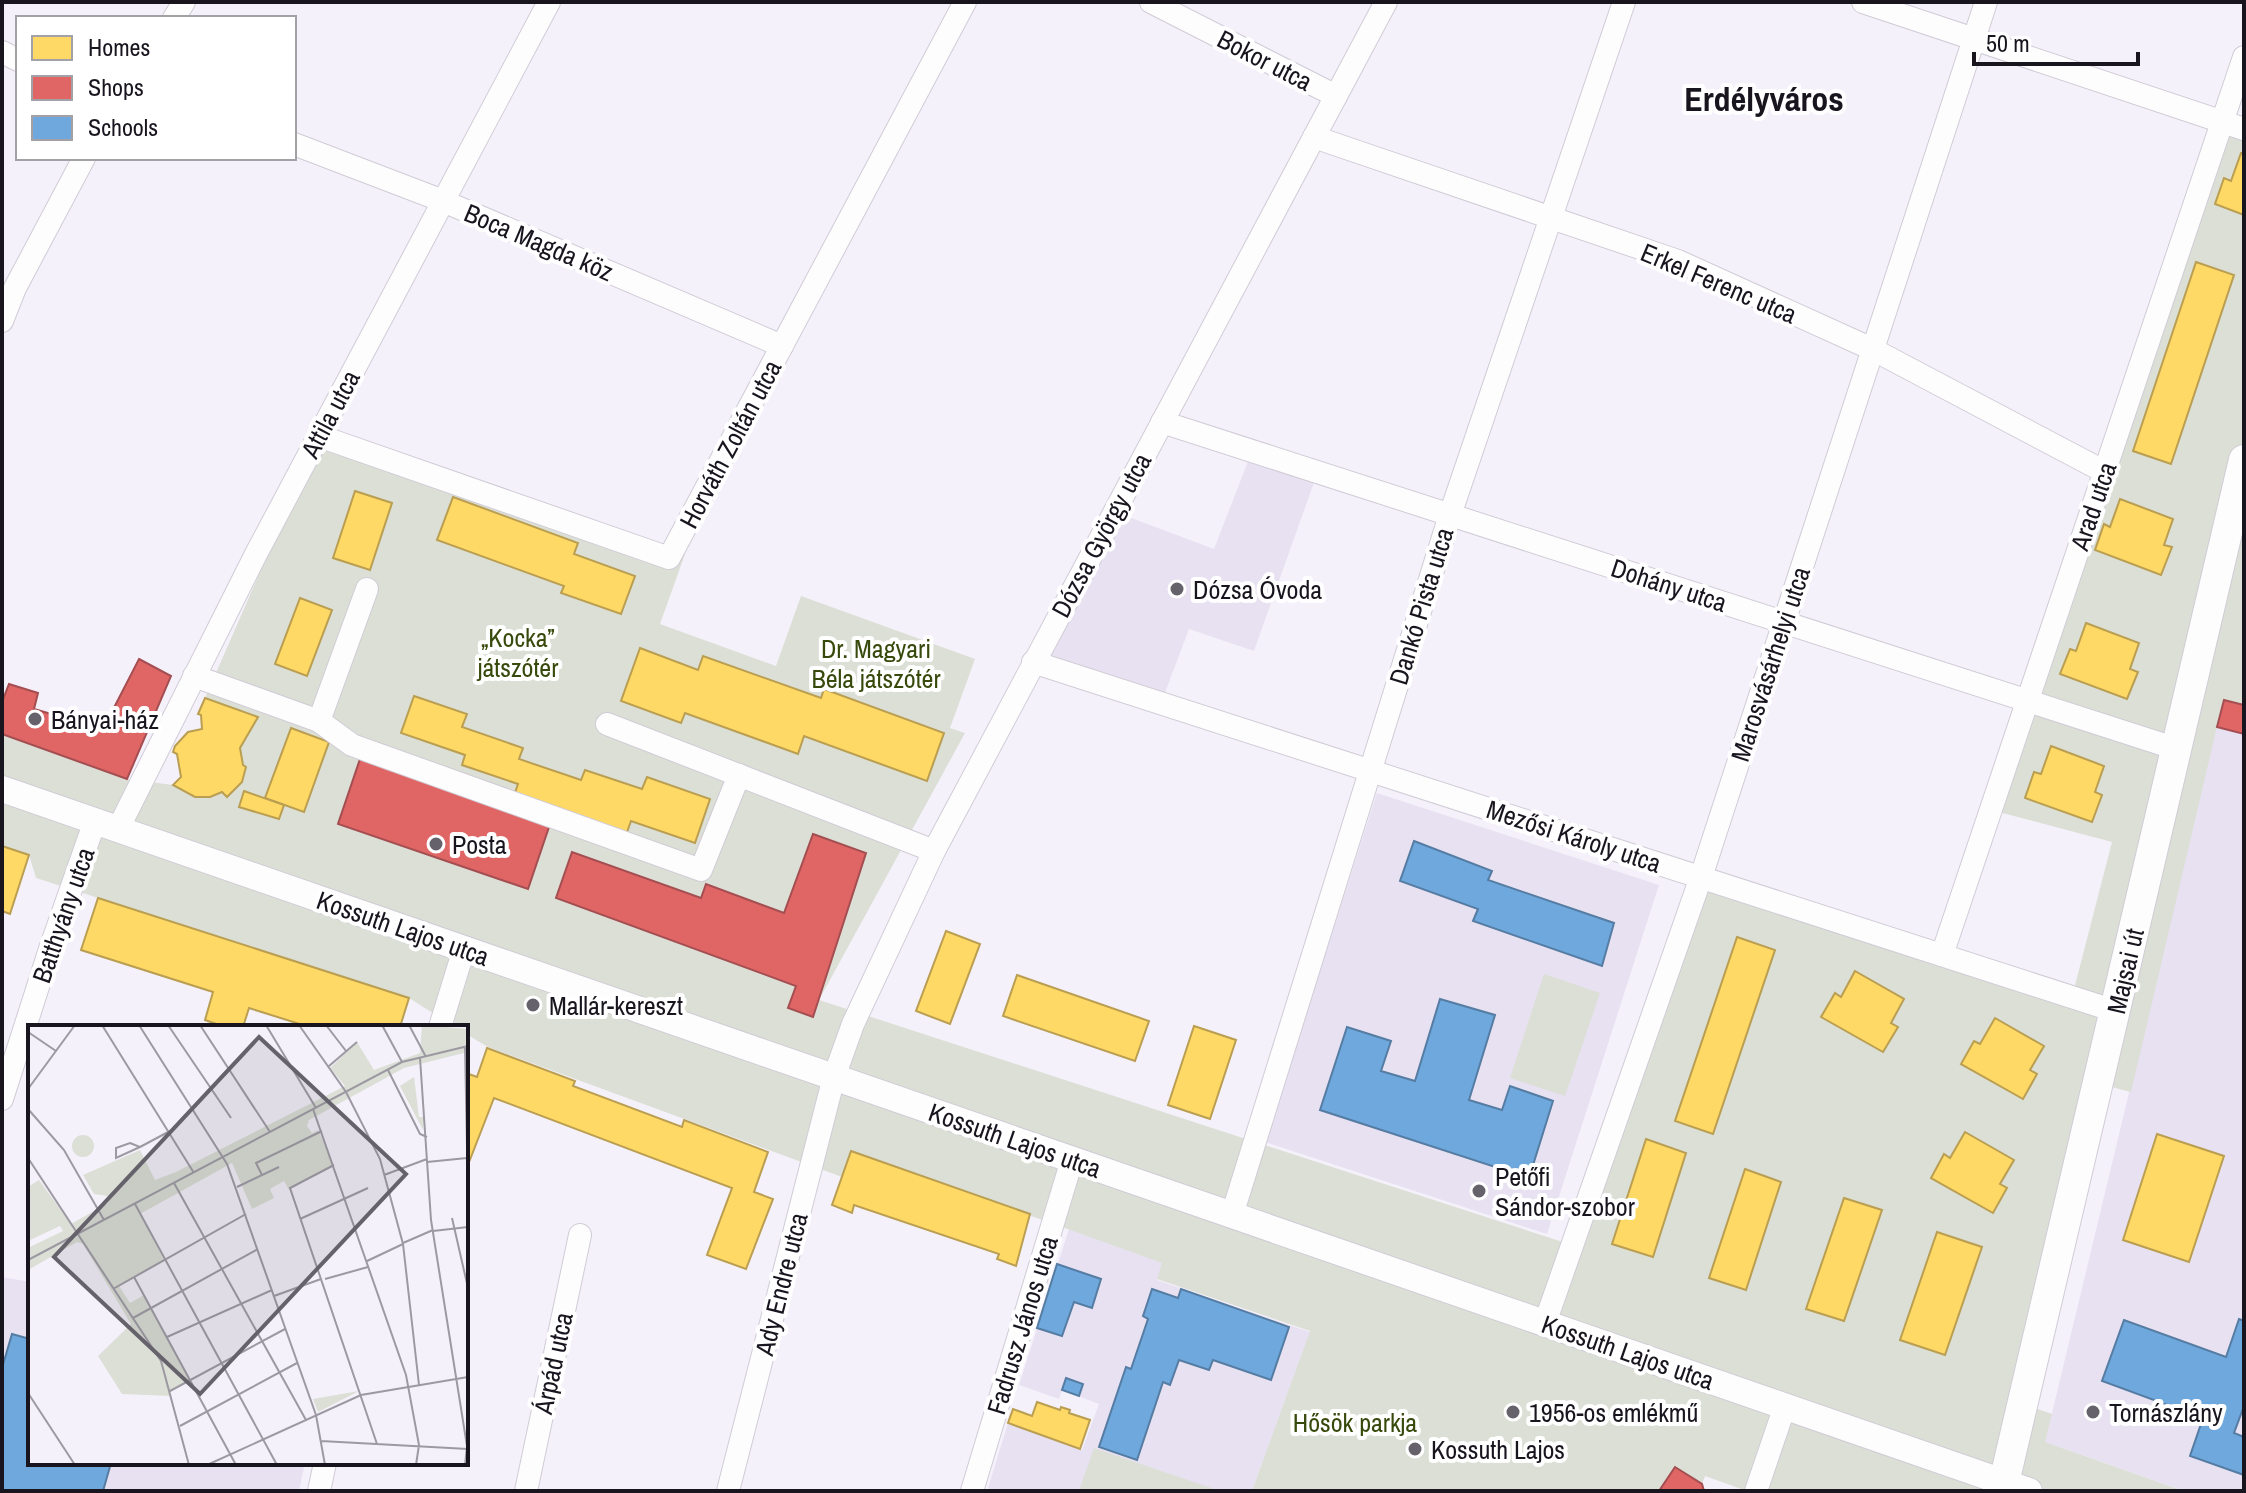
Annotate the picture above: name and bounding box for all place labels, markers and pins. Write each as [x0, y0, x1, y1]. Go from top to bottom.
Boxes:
place label: Dózsa Óvoda [1193, 572, 1322, 607]
marker: Dózsa Óvoda [1168, 580, 1186, 598]
place label: Bányai-ház [51, 702, 159, 737]
marker: Bányai-ház [26, 710, 44, 728]
place label: Posta [452, 827, 507, 862]
marker: Posta [427, 835, 445, 853]
place label: Mallár-kereszt [549, 988, 683, 1023]
marker: Mallár-kereszt [524, 996, 542, 1014]
place label: Petőfi Sándor-szobor [1495, 1159, 1635, 1224]
marker: Petőfi Sándor-szobor [1470, 1182, 1488, 1200]
place label: 1956-os emlékmű [1529, 1395, 1698, 1430]
place label: Tornászlány [2109, 1395, 2223, 1430]
marker: 1956-os emlékmű [1504, 1403, 1522, 1421]
marker: Tornászlány [2084, 1403, 2102, 1421]
place label: Kossuth Lajos [1431, 1432, 1565, 1467]
marker: Kossuth Lajos [1406, 1440, 1424, 1458]

